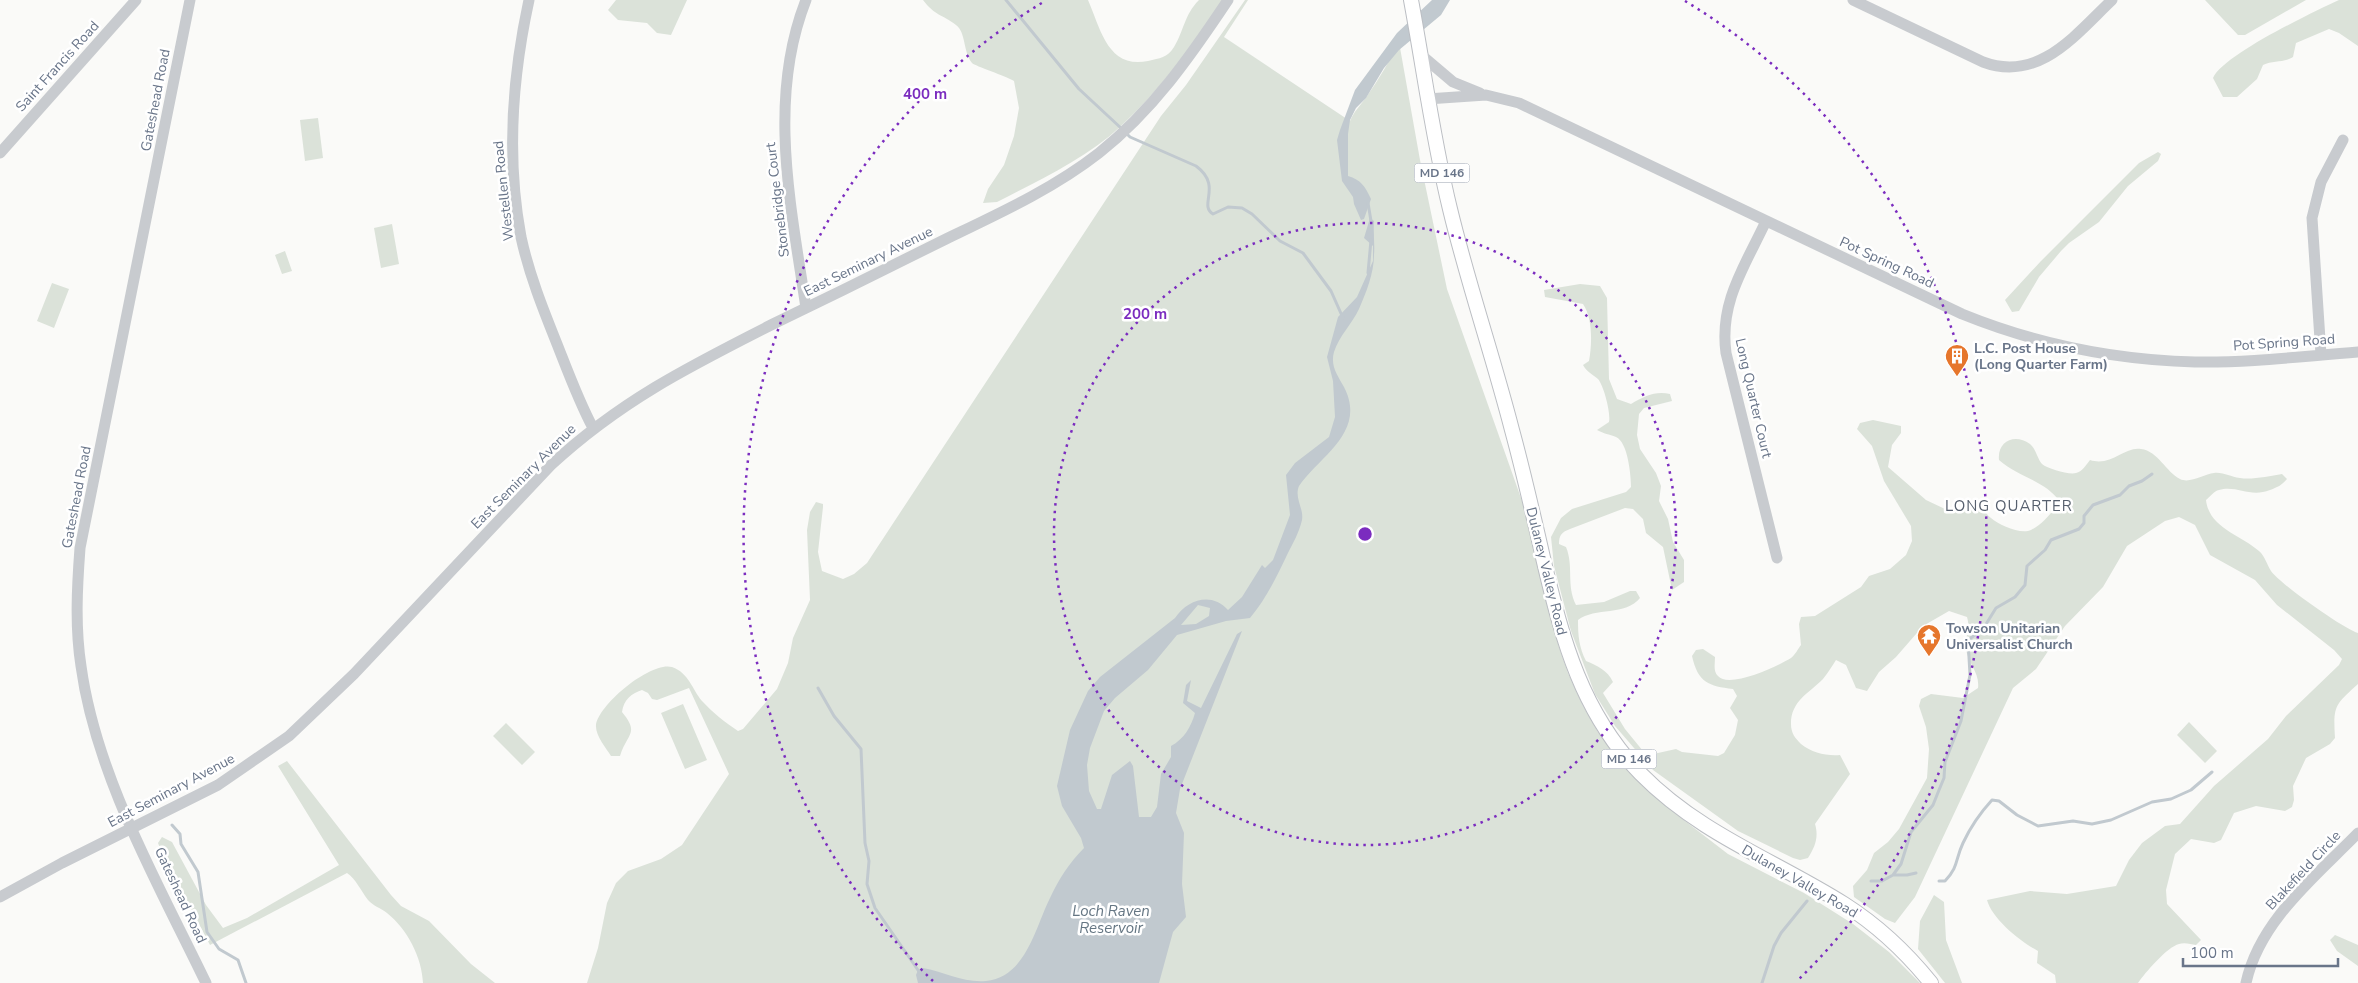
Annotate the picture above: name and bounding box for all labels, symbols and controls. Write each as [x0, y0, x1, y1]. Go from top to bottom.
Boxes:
street label: Saint Francis Road [11, 17, 103, 116]
street label: Gateshead Road [136, 47, 175, 153]
text: 400 m [903, 84, 947, 104]
street label: Westellen Road [489, 140, 518, 242]
street label: Stonebridge Court [761, 141, 794, 258]
road number: MD 146 [1414, 164, 1470, 182]
street label: East Seminary Avenue [801, 222, 936, 301]
street label: Pot Spring Road [1836, 232, 1937, 293]
text: 200 m [1123, 304, 1167, 324]
street label: Pot Spring Road [2232, 329, 2336, 356]
street label: Long Quarter Court [1731, 336, 1777, 460]
place label: L.C. Post House (Long Quarter Farm) [1974, 339, 2108, 374]
building icon: L.C. Post House (Long Quarter Farm) [1944, 343, 1970, 377]
street label: East Seminary Avenue [467, 420, 580, 533]
street label: Gateshead Road [57, 444, 96, 550]
district label: LONG QUARTER [1945, 496, 2073, 516]
street label: Dulaney Valley Road [1521, 505, 1572, 637]
centre of rings [1356, 525, 1374, 543]
place label: Towson Unitarian Universalist Church [1946, 619, 2073, 654]
temple icon: Towson Unitarian Universalist Church [1916, 623, 1942, 657]
street label: East Seminary Avenue [104, 749, 238, 832]
road number: MD 146 [1602, 750, 1656, 769]
street label: Blakefield Circle [2262, 827, 2345, 914]
street label: Dulaney Valley Road [1738, 840, 1861, 922]
street label: Gateshead Road [150, 844, 211, 946]
water label: Loch Raven Reservoir [1072, 901, 1150, 938]
scale bar [2183, 936, 2338, 968]
text: 100 m [2190, 943, 2234, 963]

